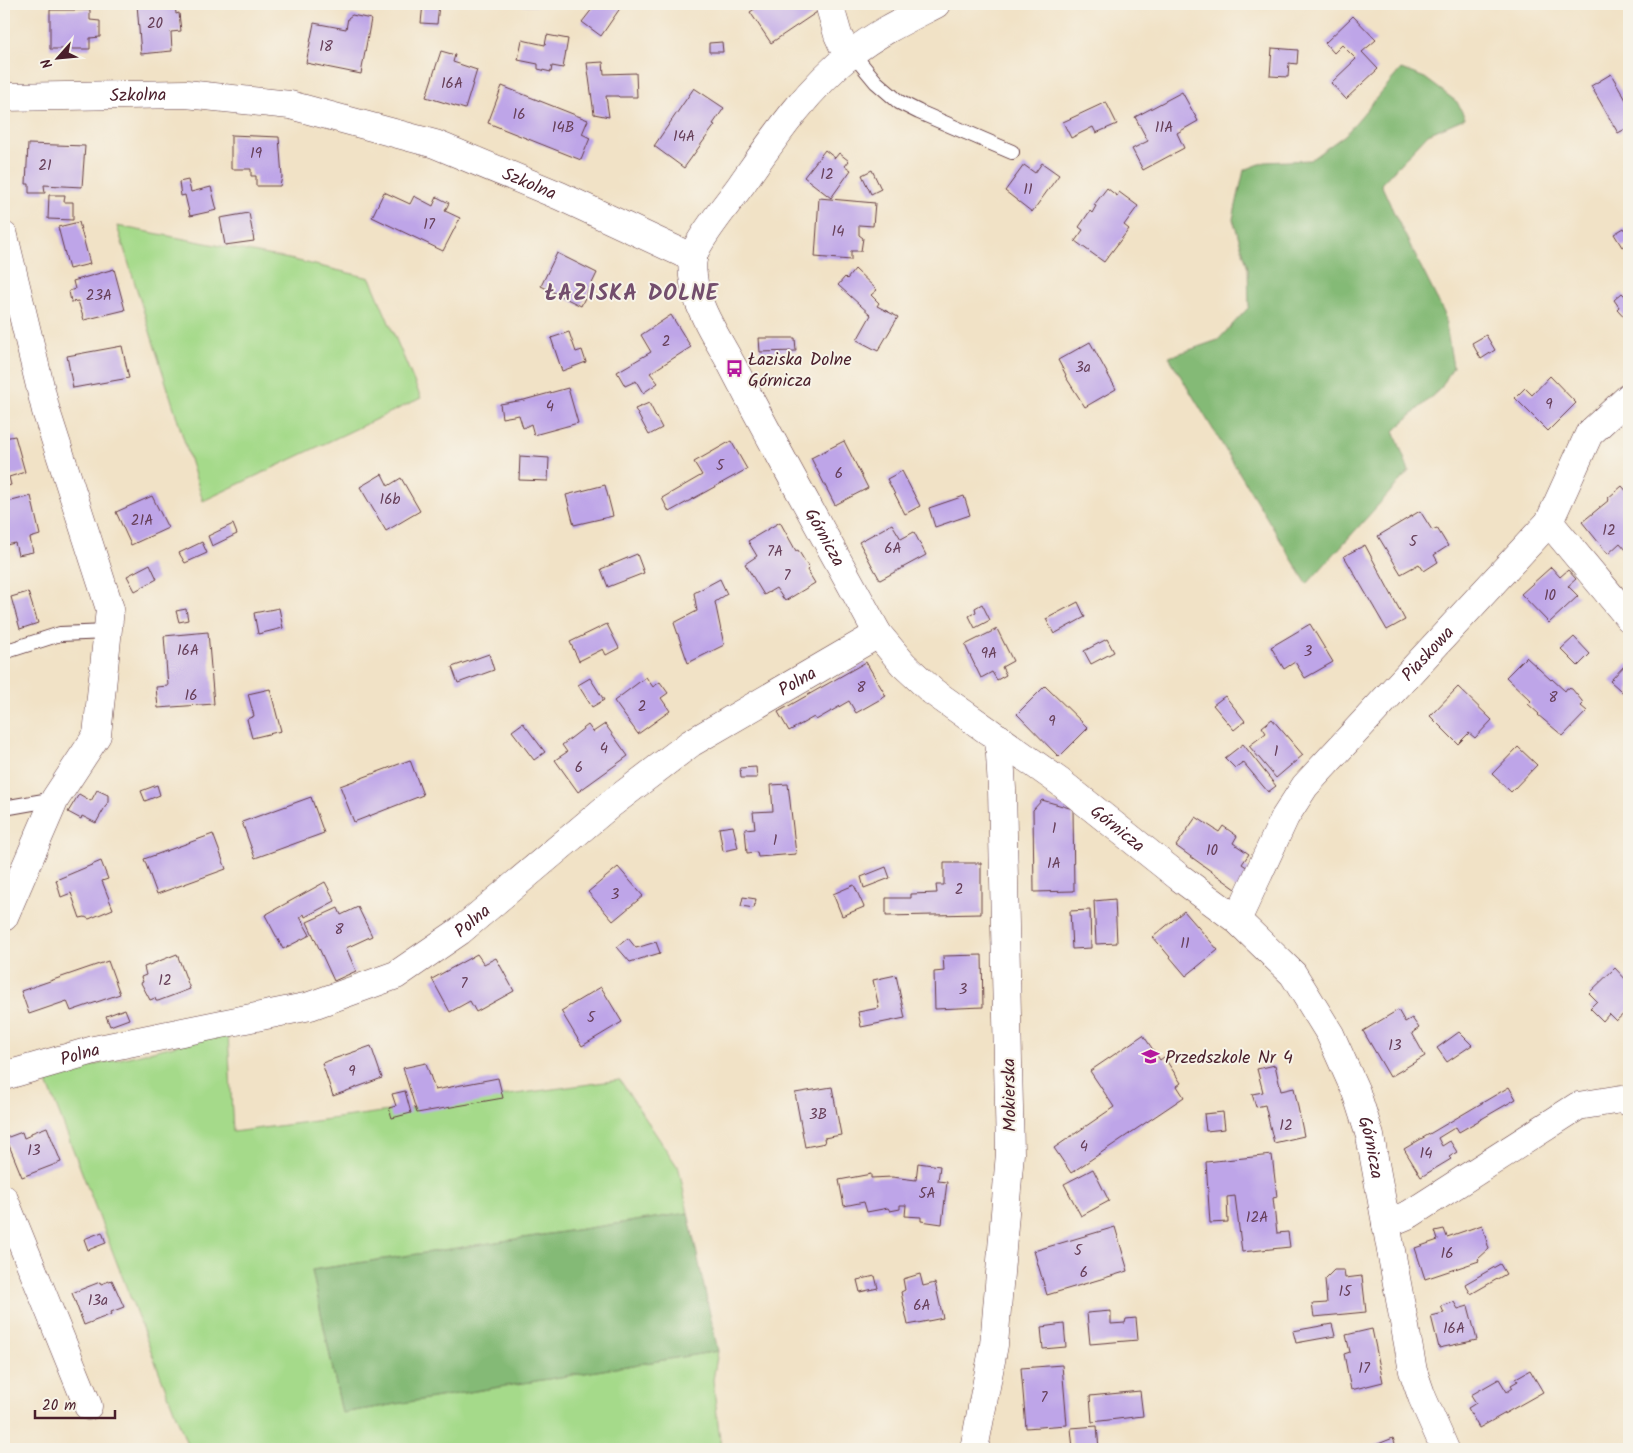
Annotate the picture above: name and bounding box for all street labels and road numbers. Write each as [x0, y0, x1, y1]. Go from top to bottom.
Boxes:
street label: Szkolna [109, 81, 167, 111]
street label: Szkolna [497, 160, 561, 209]
street label: Górnicza [796, 503, 852, 573]
street label: Piaskowa [1395, 620, 1462, 689]
street label: Polna [773, 660, 823, 705]
street label: Górnicza [1083, 798, 1151, 860]
street label: Polna [448, 898, 498, 946]
street label: Polna [57, 1036, 103, 1075]
street label: Mokierska [995, 1058, 1026, 1132]
street label: Górnicza [1349, 1113, 1391, 1181]

